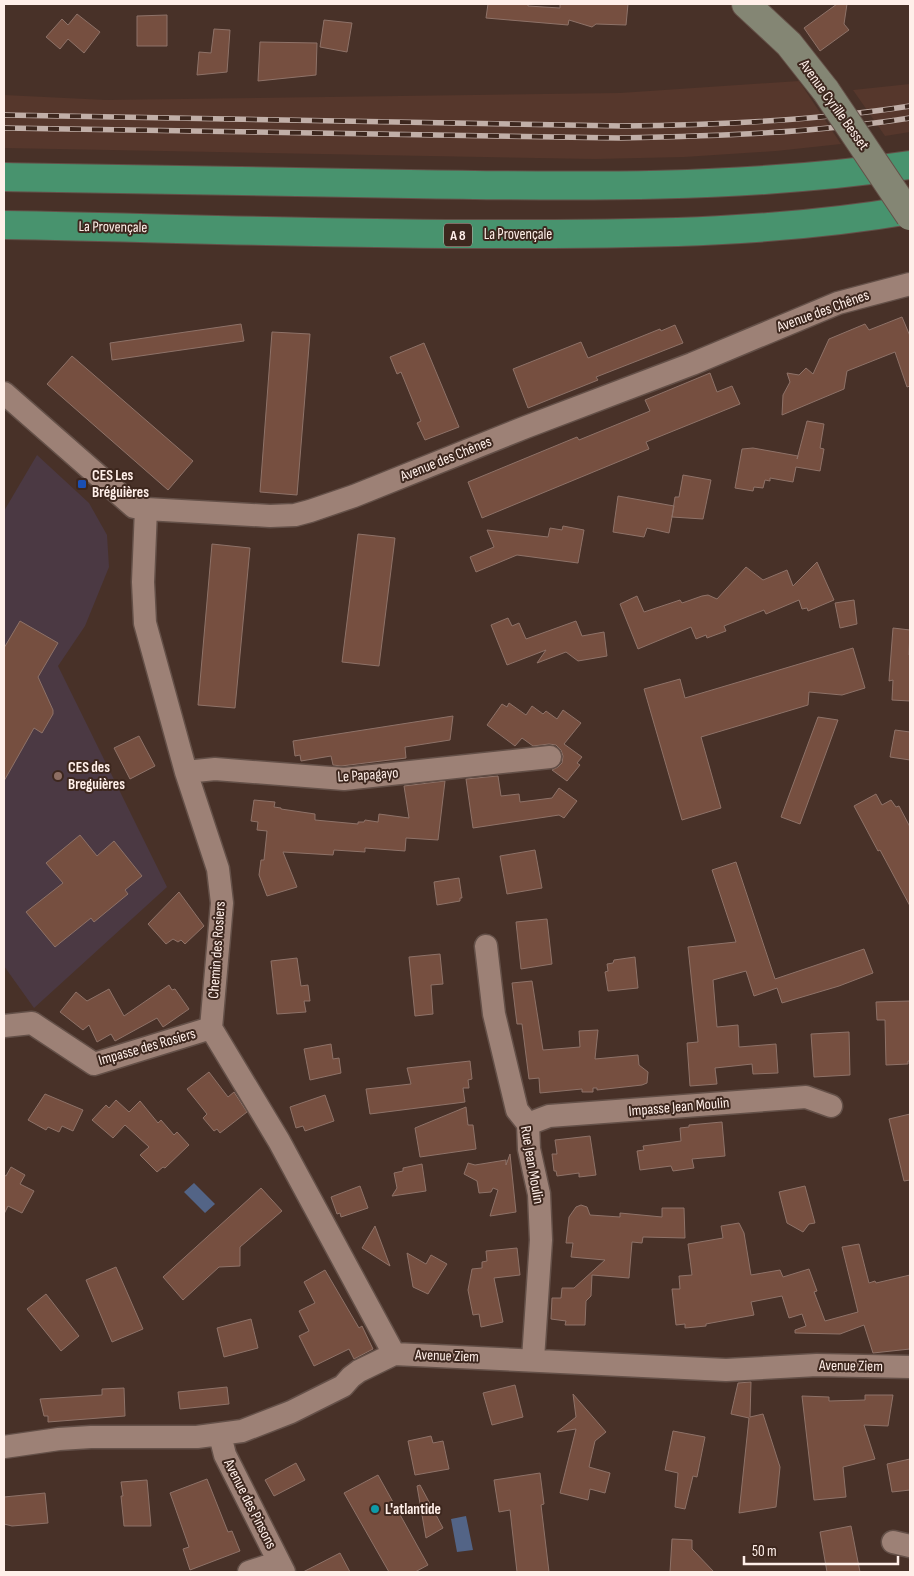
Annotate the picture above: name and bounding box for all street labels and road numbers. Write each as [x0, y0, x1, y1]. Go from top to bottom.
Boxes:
street label: Avenue Cyrille Besset [794, 55, 873, 154]
street label: La Provençale [78, 217, 148, 237]
road number: A 8 [444, 224, 472, 246]
street label: La Provençale [484, 225, 552, 244]
street label: Avenue des Chênes [773, 286, 872, 337]
street label: Avenue des Chênes [397, 432, 494, 486]
street label: Le Papagayo [337, 763, 399, 787]
street label: Chemin des Rosiers [204, 901, 230, 999]
street label: Impasse des Rosiers [96, 1024, 198, 1070]
street label: Impasse Jean Moulin [628, 1093, 730, 1121]
street label: Rue Jean Moulin [516, 1124, 548, 1206]
street label: Avenue Ziem [414, 1345, 479, 1367]
street label: Avenue Ziem [818, 1356, 883, 1376]
street label: Avenue des Pinsons [219, 1455, 281, 1552]

